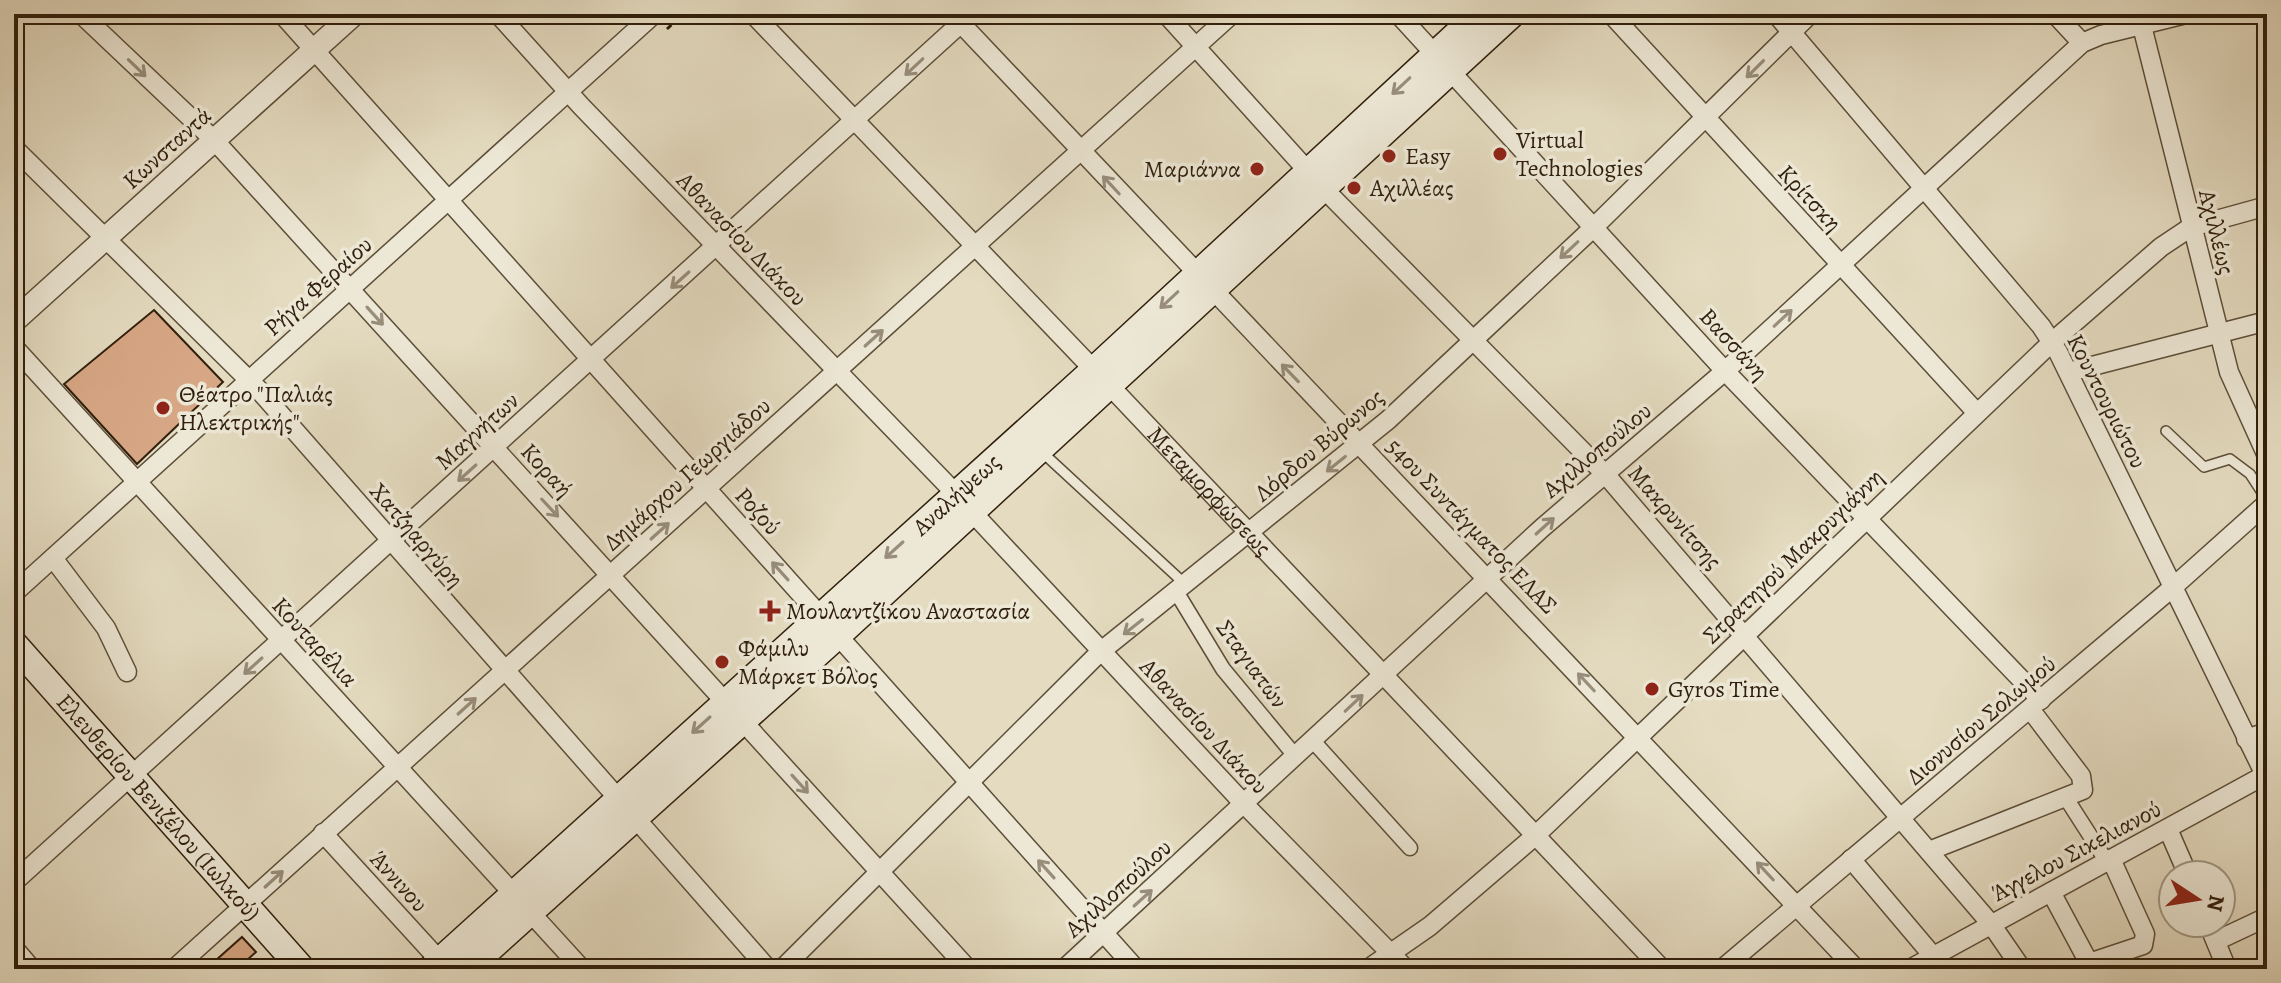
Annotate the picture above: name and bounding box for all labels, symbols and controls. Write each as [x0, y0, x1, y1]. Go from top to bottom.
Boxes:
one-way arrow [904, 57, 924, 75]
one-way arrow [127, 58, 147, 77]
one-way arrow [1746, 59, 1765, 78]
one-way arrow [1392, 76, 1412, 94]
street label: Κωνσταντά [116, 100, 218, 196]
place label: Virtual Technologies [1515, 124, 1644, 184]
place label: Easy [1405, 140, 1451, 172]
marker: Virtual Technologies [1491, 145, 1509, 163]
marker: Easy [1380, 147, 1398, 165]
place label: Μαριάννα [1144, 153, 1241, 185]
street label: Κρίτσκη [1771, 157, 1849, 239]
marker: Μαριάννα [1248, 160, 1266, 178]
street label: Αθανασίου Διάκου [669, 164, 814, 313]
place label: Αχιλλέας [1369, 172, 1454, 204]
one-way arrow [1102, 175, 1121, 195]
marker: Αχιλλέας [1345, 179, 1363, 197]
street label: Αχιλλέως [2191, 185, 2243, 278]
street label: Ρήγα Φεραίου [257, 229, 379, 343]
one-way arrow [1559, 241, 1579, 259]
one-way arrow [671, 270, 691, 288]
one-way arrow [1159, 291, 1179, 310]
street label: Βασσάνη [1692, 301, 1776, 387]
one-way arrow [366, 305, 384, 325]
one-way arrow [1773, 309, 1793, 328]
street label: Κουντουριώτου [2059, 328, 2155, 474]
one-way arrow [864, 329, 884, 348]
one-way arrow [1281, 363, 1300, 383]
place label: Θέατρο "Παλιάς Ηλεκτρικής" [179, 378, 333, 438]
street label: Λόρδου Βύρωνος [1247, 381, 1391, 509]
street label: Μαγνήτων [428, 385, 526, 477]
street label: Δημάρχου Γεωργιάδου [596, 390, 778, 558]
street label: Αχιλλοπούλου [1535, 395, 1658, 506]
marker: Θέατρο "Παλιάς Ηλεκτρικής" [154, 399, 172, 417]
street label: Μεταμορφώσεως [1140, 419, 1279, 563]
street label: 54ου Συντάγματος ΕΛΑΣ [1379, 431, 1565, 621]
street label: Κοραή [514, 436, 580, 504]
street label: Αναλήψεως [905, 446, 1007, 543]
one-way arrow [1326, 456, 1347, 473]
street label: Μακρυνίτσης [1621, 458, 1729, 576]
street label: Στρατηγού Μακρυγιάννη [1696, 461, 1890, 651]
one-way arrow [457, 463, 478, 482]
street label: Χατζηαργύρη [363, 476, 471, 594]
street label: Ροζού [728, 480, 788, 542]
one-way arrow [540, 498, 558, 518]
one-way arrow [1534, 517, 1554, 535]
one-way arrow [649, 522, 669, 540]
one-way arrow [884, 541, 904, 559]
one-way arrow [772, 561, 790, 581]
street label: Κουταρέλια [265, 590, 365, 694]
place label: Μουλαντζίκου Αναστασία [786, 595, 1030, 627]
marker: Μουλαντζίκου Αναστασία [761, 602, 779, 620]
street label: Σταγιατών [1209, 613, 1295, 715]
one-way arrow [1123, 618, 1144, 635]
place label: Φάμιλυ Μάρκετ Βόλος [738, 632, 878, 692]
street label: Διονυσίου Σολωμού [1899, 648, 2063, 792]
street label: Αθανασίου Διάκου [1132, 650, 1275, 801]
marker: Φάμιλυ Μάρκετ Βόλος [713, 653, 731, 671]
one-way arrow [244, 657, 264, 675]
one-way arrow [1577, 672, 1596, 692]
place label: Gyros Time [1668, 673, 1779, 705]
marker: Gyros Time [1643, 680, 1661, 698]
street label: Ελευθερίου Βενιζέλου (Ιωλκού) [49, 687, 268, 928]
one-way arrow [1344, 693, 1364, 712]
one-way arrow [457, 697, 477, 715]
one-way arrow [691, 715, 711, 734]
one-way arrow [791, 773, 809, 793]
street label: Άγγελου Σικελιανού [1985, 793, 2167, 909]
street label: Αχιλλοπούλου [1057, 832, 1178, 945]
street label: Άννινου [363, 843, 435, 919]
north arrow [2157, 859, 2237, 939]
one-way arrow [1038, 860, 1056, 880]
one-way arrow [1755, 861, 1774, 881]
one-way arrow [263, 871, 283, 889]
one-way arrow [1132, 890, 1152, 908]
text: N [2199, 892, 2232, 914]

